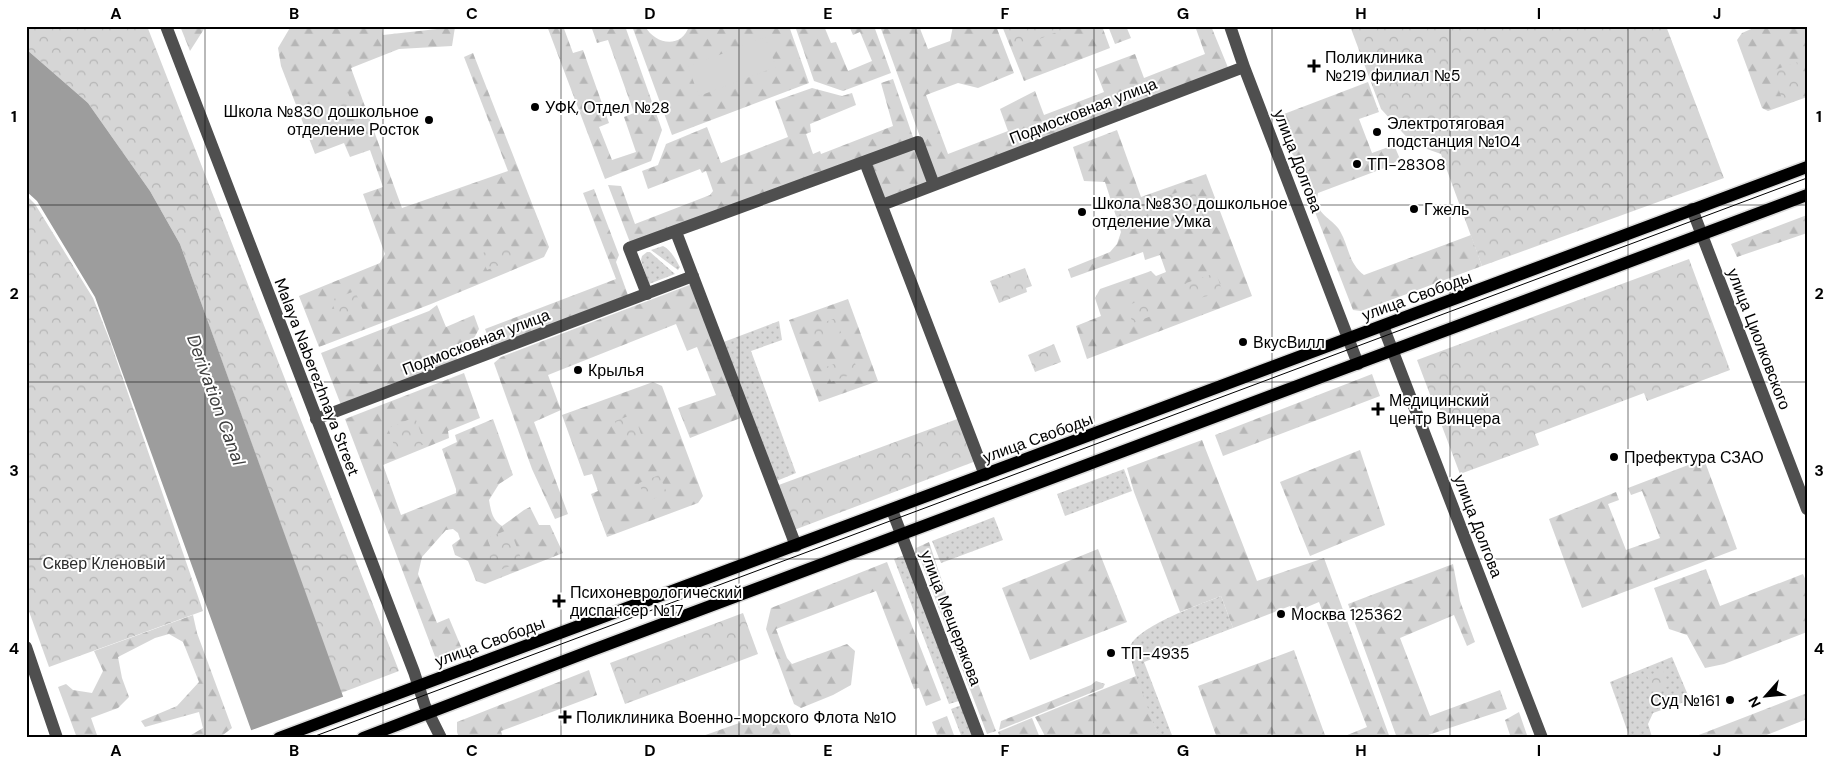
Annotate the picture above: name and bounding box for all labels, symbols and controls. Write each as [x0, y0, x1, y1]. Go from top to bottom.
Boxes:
text: A [110, 3, 122, 24]
text: B [289, 3, 299, 24]
text: C [466, 3, 478, 24]
text: D [644, 3, 656, 24]
text: E [823, 3, 833, 24]
text: F [1001, 3, 1010, 24]
text: G [1177, 3, 1189, 24]
text: H [1355, 3, 1367, 24]
text: I [1537, 3, 1541, 24]
text: J [1713, 3, 1721, 24]
place label: Поликлиника №219 филиал №5 [1325, 47, 1460, 86]
marker: Поликлиника №219 филиал №5 [1307, 59, 1321, 73]
street label: Подмосковная улица [1006, 73, 1160, 149]
place label: УФК, Отдел №28 [545, 97, 670, 118]
place label: Школа №830 дошкольное отделение Росток [223, 101, 420, 140]
marker: УФК, Отдел №28 [529, 101, 541, 113]
text: 1 [11, 106, 17, 127]
street label: улица Долгова [1269, 106, 1327, 216]
text: 1 [1816, 106, 1822, 127]
place label: Электротяговая подстанция №104 [1387, 113, 1521, 152]
marker: Школа №830 дошкольное отделение Росток [423, 114, 435, 126]
marker: Электротяговая подстанция №104 [1371, 126, 1383, 138]
place label: ТП-28308 [1367, 154, 1446, 175]
marker: ТП-28308 [1351, 158, 1363, 170]
place label: Школа №830 дошкольное отделение Умка [1092, 193, 1288, 232]
place label: Гжель [1424, 199, 1469, 220]
marker: Гжель [1408, 203, 1420, 215]
marker: Школа №830 дошкольное отделение Умка [1076, 206, 1088, 218]
street label: улица Циолковского [1722, 265, 1796, 413]
street label: улица Свободы [1359, 266, 1475, 326]
street label: Malaya Naberezhnaya Street [270, 275, 364, 479]
text: 2 [9, 283, 19, 304]
text: 2 [1814, 283, 1824, 304]
street label: Подмосковная улица [399, 304, 553, 380]
water label: Derivation Canal [181, 331, 251, 470]
place label: ВкусВилл [1253, 332, 1325, 353]
marker: ВкусВилл [1237, 336, 1249, 348]
place label: Крылья [588, 360, 644, 381]
marker: Крылья [572, 364, 584, 376]
place label: Медицинский центр Винцера [1389, 390, 1500, 429]
marker: Медицинский центр Винцера [1371, 402, 1385, 416]
street label: улица Свободы [980, 408, 1096, 468]
place label: Префектура СЗАО [1624, 447, 1764, 468]
marker: Префектура СЗАО [1608, 451, 1620, 463]
text: 3 [9, 460, 19, 481]
text: 3 [1814, 460, 1824, 481]
street label: улица Долгова [1449, 471, 1507, 581]
street label: улица Мещерякова [916, 547, 986, 689]
park label: Сквер Кленовый [42, 553, 166, 574]
place label: Психоневрологический диспансер №17 [570, 582, 742, 621]
marker: Психоневрологический диспансер №17 [552, 594, 566, 608]
place label: Москва 125362 [1291, 604, 1402, 625]
marker: Москва 125362 [1275, 608, 1287, 620]
street label: улица Свободы [432, 612, 548, 672]
text: 4 [9, 638, 19, 659]
text: 4 [1814, 638, 1824, 659]
place label: ТП-4935 [1121, 643, 1190, 664]
marker: ТП-4935 [1105, 647, 1117, 659]
north arrow [1740, 672, 1790, 722]
place label: Суд №161 [1650, 690, 1720, 711]
text: N [1744, 693, 1765, 711]
marker: Суд №161 [1724, 694, 1736, 706]
place label: Поликлиника Военно-морского Флота №10 [576, 707, 896, 728]
marker: Поликлиника Военно-морского Флота №10 [558, 710, 572, 724]
text: A [110, 740, 122, 761]
text: B [289, 740, 299, 761]
text: C [466, 740, 478, 761]
text: D [644, 740, 656, 761]
text: E [823, 740, 833, 761]
text: F [1001, 740, 1010, 761]
text: G [1177, 740, 1189, 761]
text: H [1355, 740, 1367, 761]
text: I [1537, 740, 1541, 761]
text: J [1713, 740, 1721, 761]

